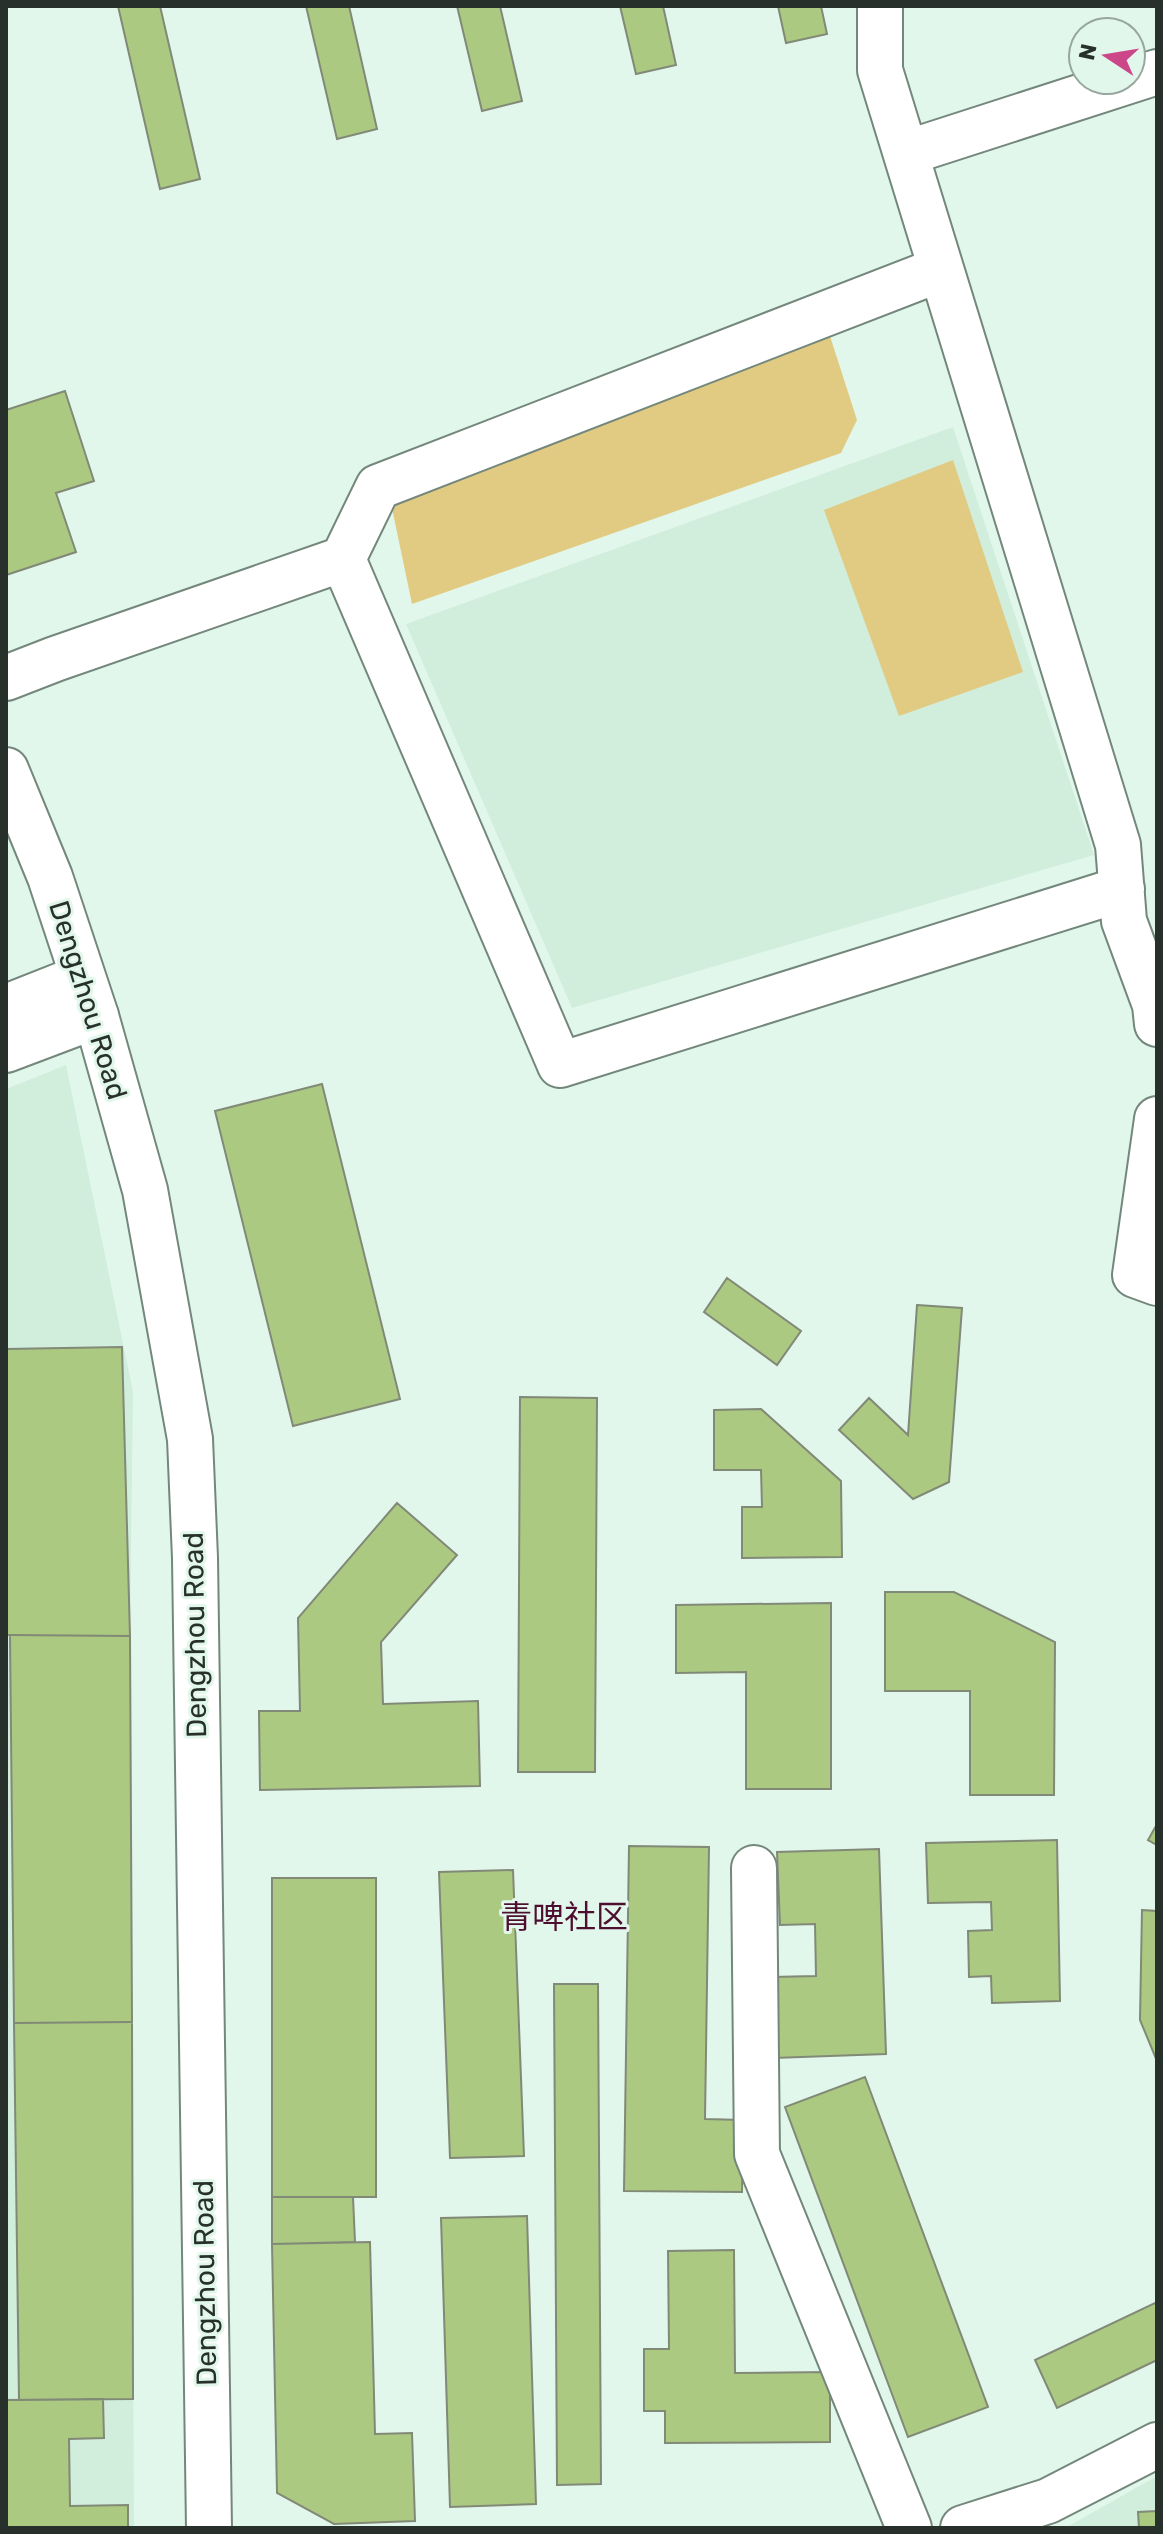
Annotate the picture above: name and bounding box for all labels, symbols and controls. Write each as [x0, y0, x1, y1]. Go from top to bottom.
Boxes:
north arrow [1067, 16, 1147, 96]
text: N [1073, 41, 1103, 62]
street label: Dengzhou Road [42, 897, 134, 1103]
street label: Dengzhou Road [177, 1532, 213, 1738]
district label: 青啤社区 [500, 1898, 628, 1936]
street label: Dengzhou Road [187, 2180, 223, 2386]

